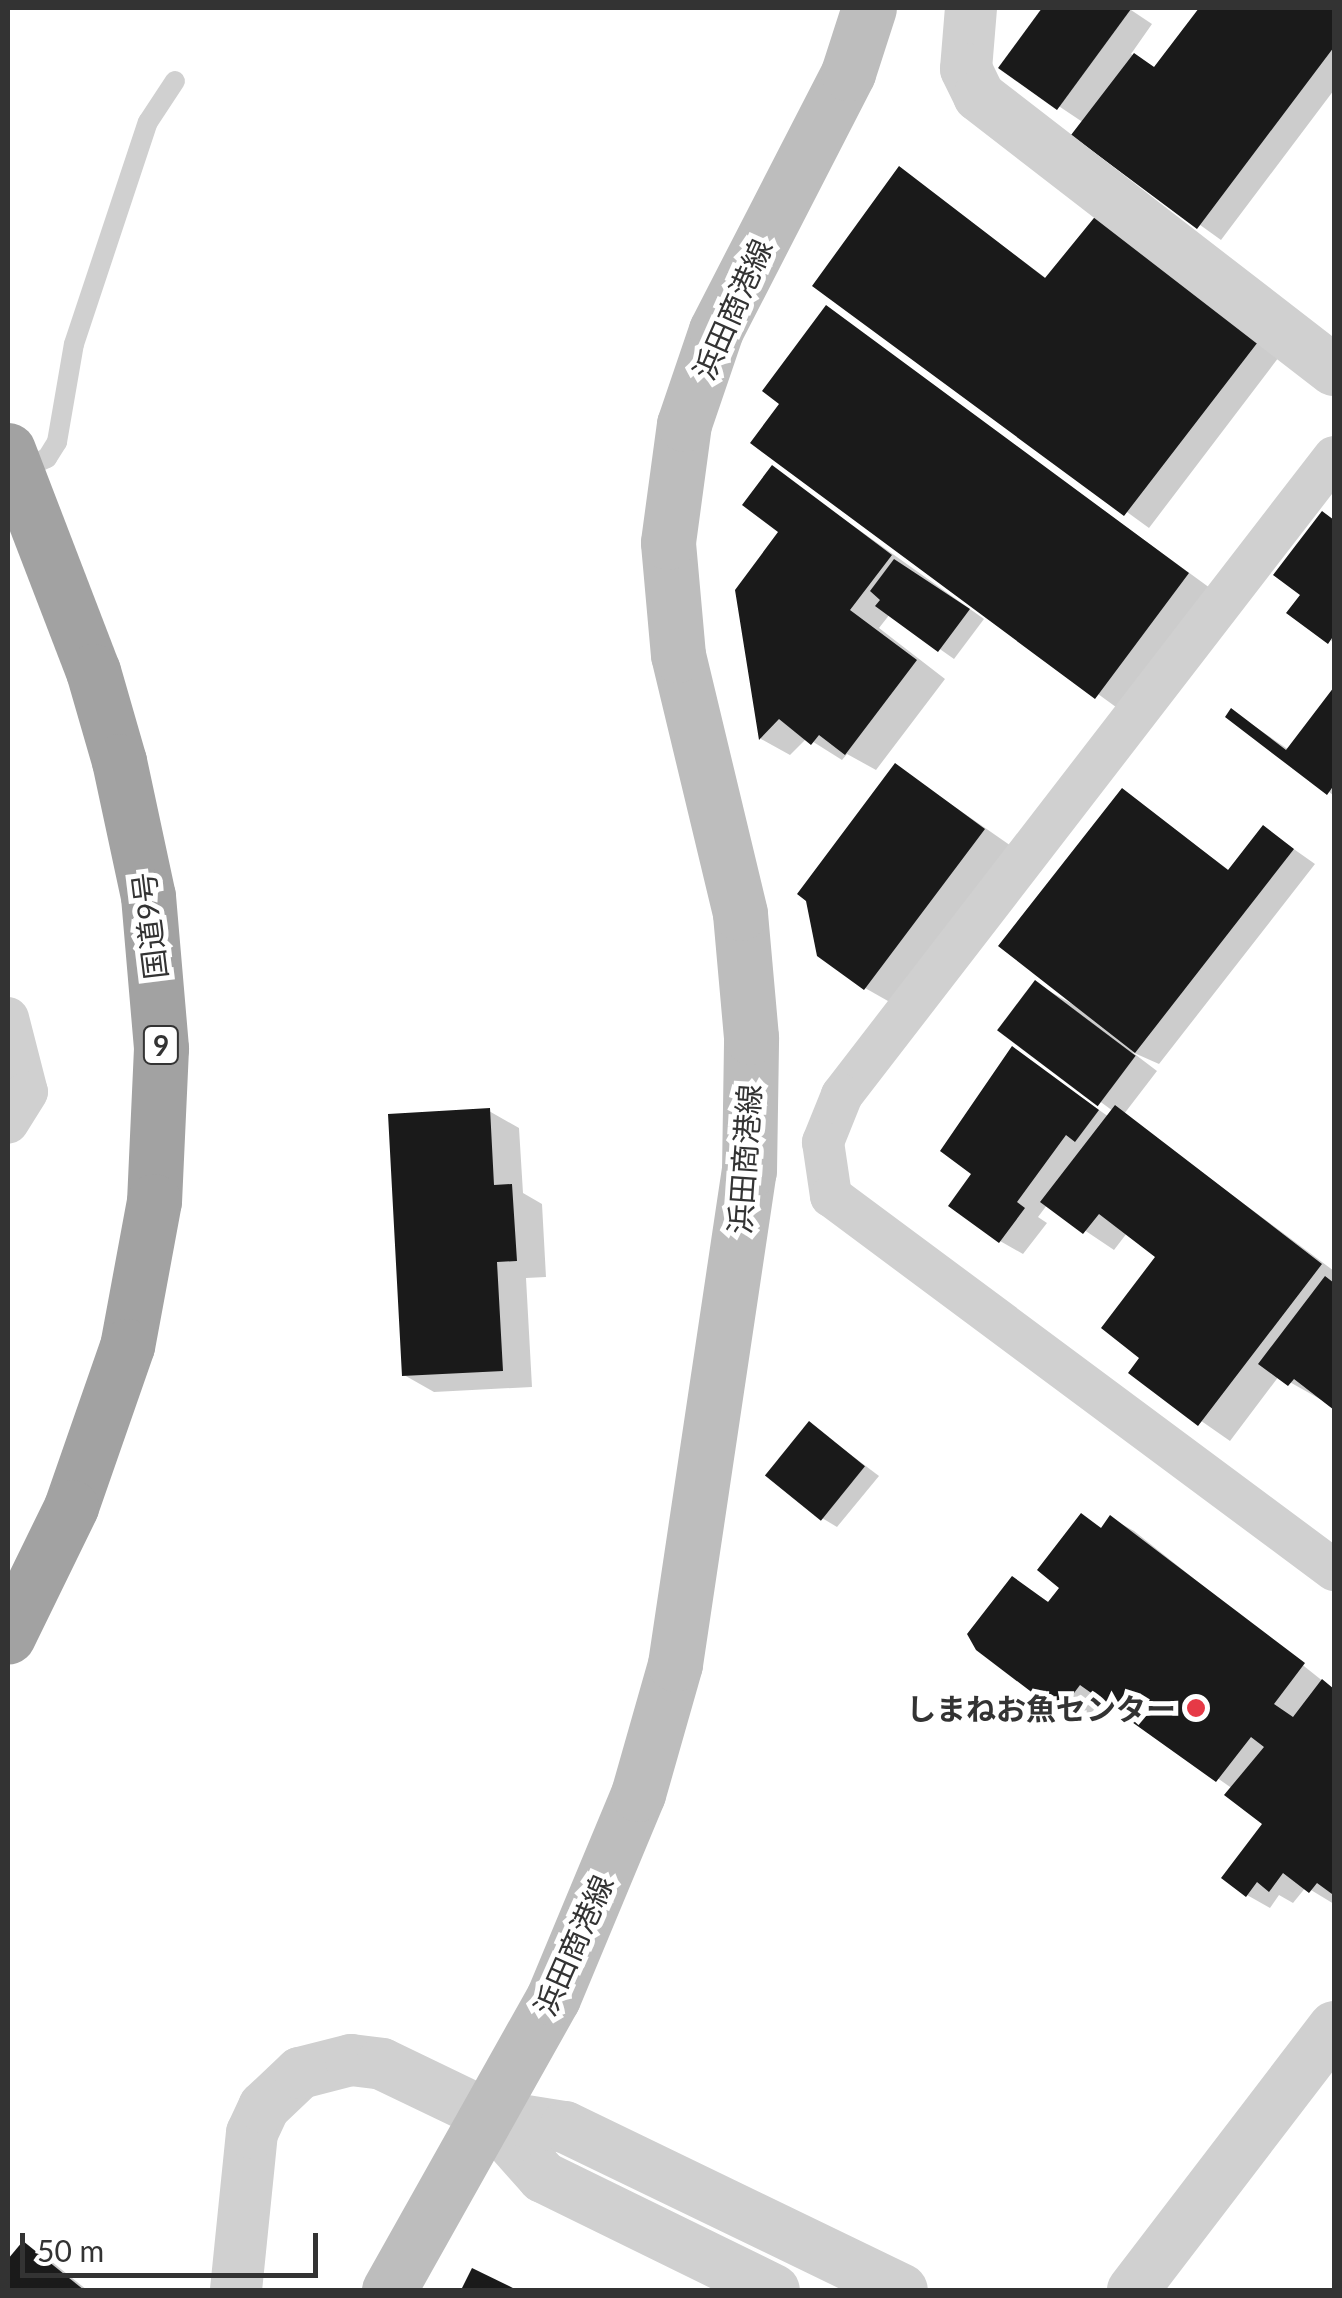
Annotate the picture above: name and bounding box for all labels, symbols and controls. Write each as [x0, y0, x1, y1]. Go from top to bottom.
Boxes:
street label: 浜田商港線 [685, 233, 779, 385]
street label: 国道9号 [125, 871, 173, 981]
road number: 9 [141, 1022, 181, 1068]
street label: 浜田商港線 [721, 1083, 767, 1235]
place label: しまねお魚センター [906, 1690, 1176, 1726]
marker: しまねお魚センター [1185, 1697, 1207, 1719]
street label: 浜田商港線 [526, 1869, 620, 2021]
scale bar [25, 2213, 322, 2275]
text: 50 m [37, 2232, 104, 2268]

